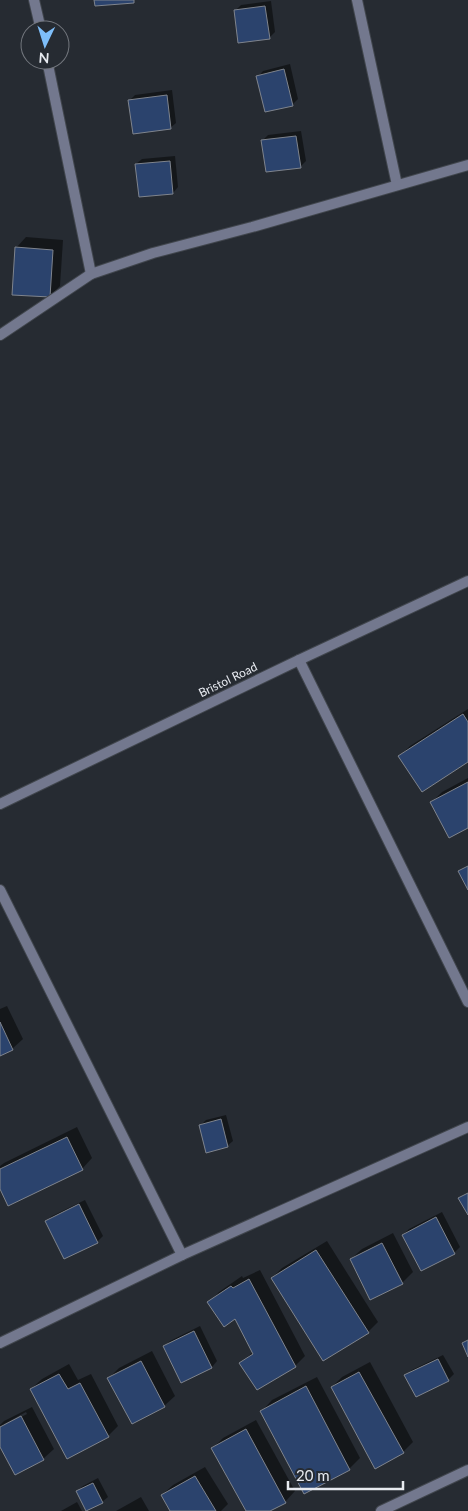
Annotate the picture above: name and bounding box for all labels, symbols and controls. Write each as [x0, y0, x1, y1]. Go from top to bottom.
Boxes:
north arrow [20, 20, 70, 70]
text: N [38, 50, 50, 67]
street label: Bristol Road [196, 659, 260, 700]
scale bar [288, 1458, 403, 1490]
text: 20 m [296, 1466, 330, 1484]

